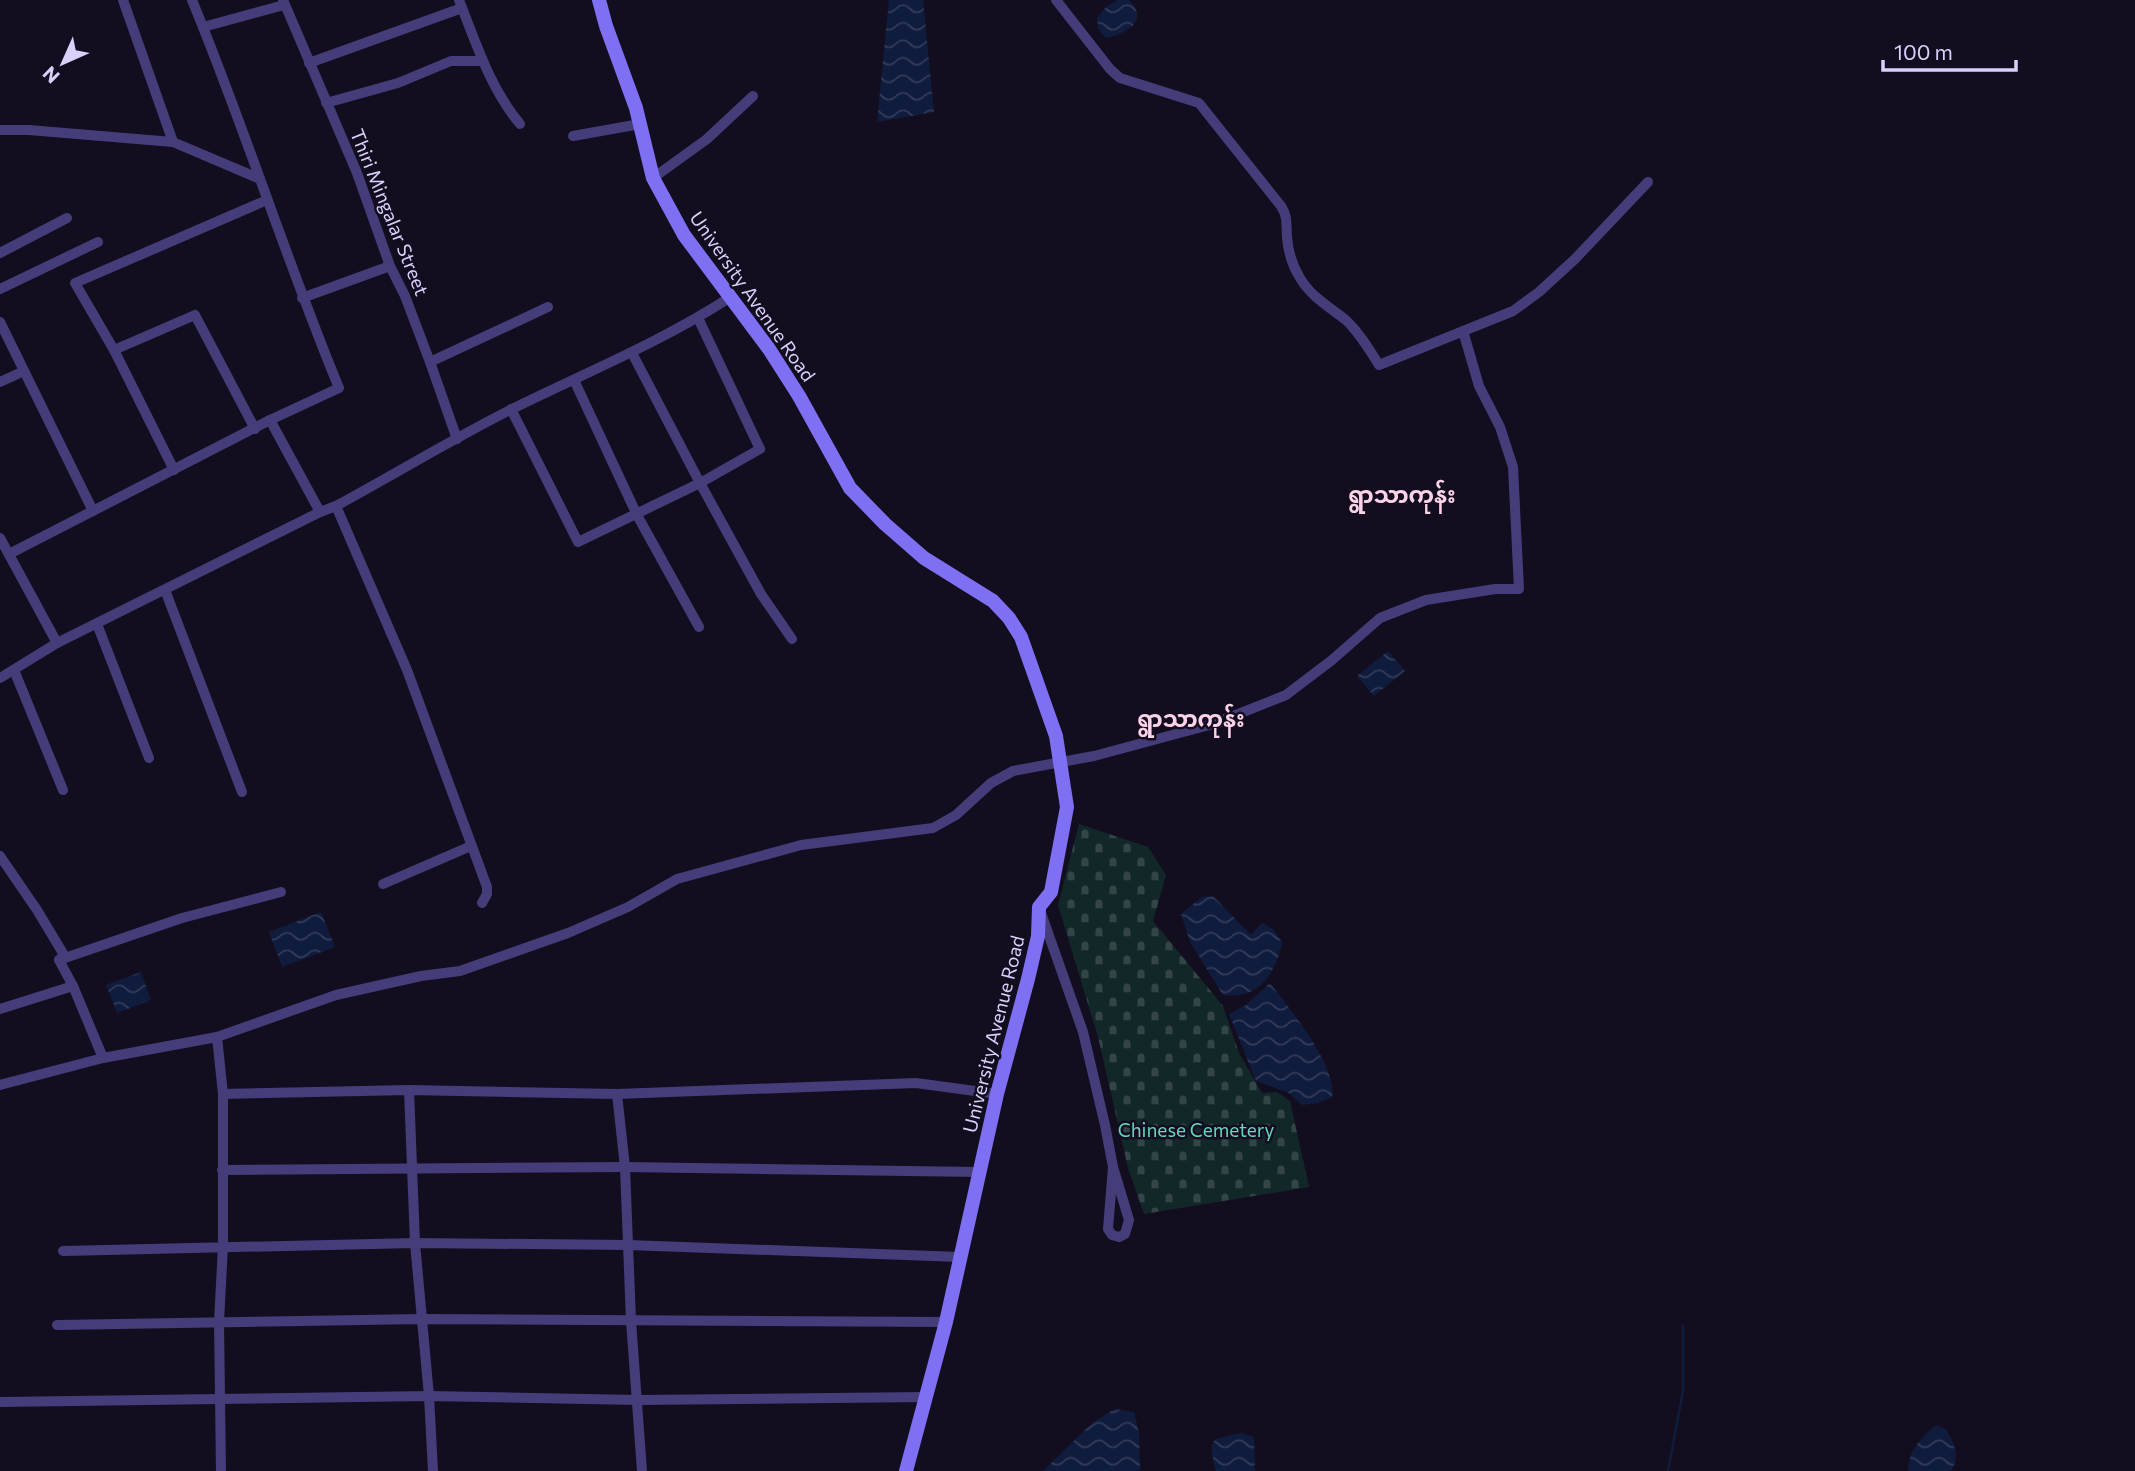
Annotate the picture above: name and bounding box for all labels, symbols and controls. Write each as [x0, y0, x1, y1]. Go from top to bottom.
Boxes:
north arrow [28, 28, 98, 98]
scale bar [1883, 28, 2016, 72]
text: 100 m [1894, 39, 1953, 64]
text: N [37, 62, 64, 89]
street label: Thiri Mingalar Street [346, 125, 434, 299]
street label: University Avenue Road [686, 206, 820, 386]
district label: ရွာသာကုန်း [1348, 479, 1456, 514]
district label: ရွာသာကုန်း [1137, 703, 1245, 738]
street label: University Avenue Road [957, 933, 1029, 1135]
park label: Chinese Cemetery [1118, 1118, 1274, 1141]

